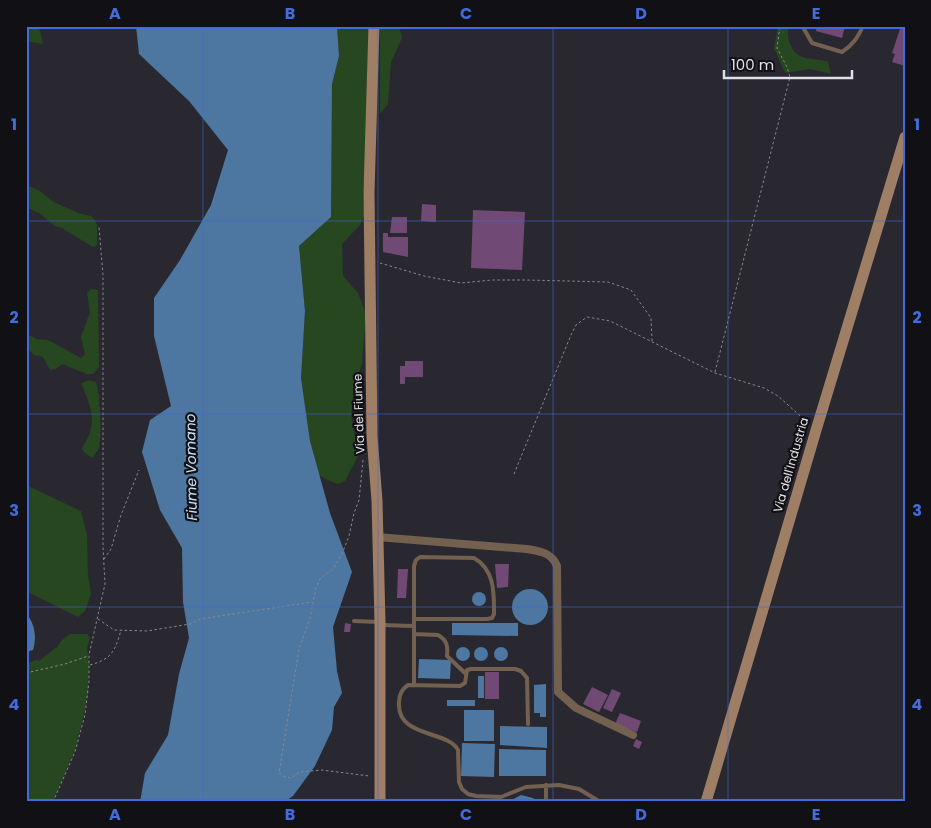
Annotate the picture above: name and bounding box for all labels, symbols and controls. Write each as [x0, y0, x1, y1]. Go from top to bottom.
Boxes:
text: A [109, 2, 121, 25]
text: B [285, 2, 295, 25]
text: C [460, 2, 472, 25]
text: D [635, 2, 647, 25]
text: E [812, 2, 820, 25]
scale bar [724, 48, 851, 80]
text: 100 m [731, 54, 774, 75]
text: 1 [11, 113, 17, 136]
text: 1 [914, 113, 920, 136]
text: 2 [9, 306, 19, 329]
text: 2 [912, 306, 922, 329]
street label: Via del Fiume [349, 373, 368, 455]
water label: Fiume Vomano [180, 413, 202, 521]
street label: Via dell'Industria [769, 415, 812, 514]
text: 3 [9, 499, 19, 522]
text: 3 [912, 499, 922, 522]
text: 4 [9, 693, 20, 716]
text: 4 [912, 693, 923, 716]
text: A [109, 803, 121, 826]
text: B [285, 803, 295, 826]
text: C [460, 803, 472, 826]
text: D [635, 803, 647, 826]
text: E [812, 803, 820, 826]

